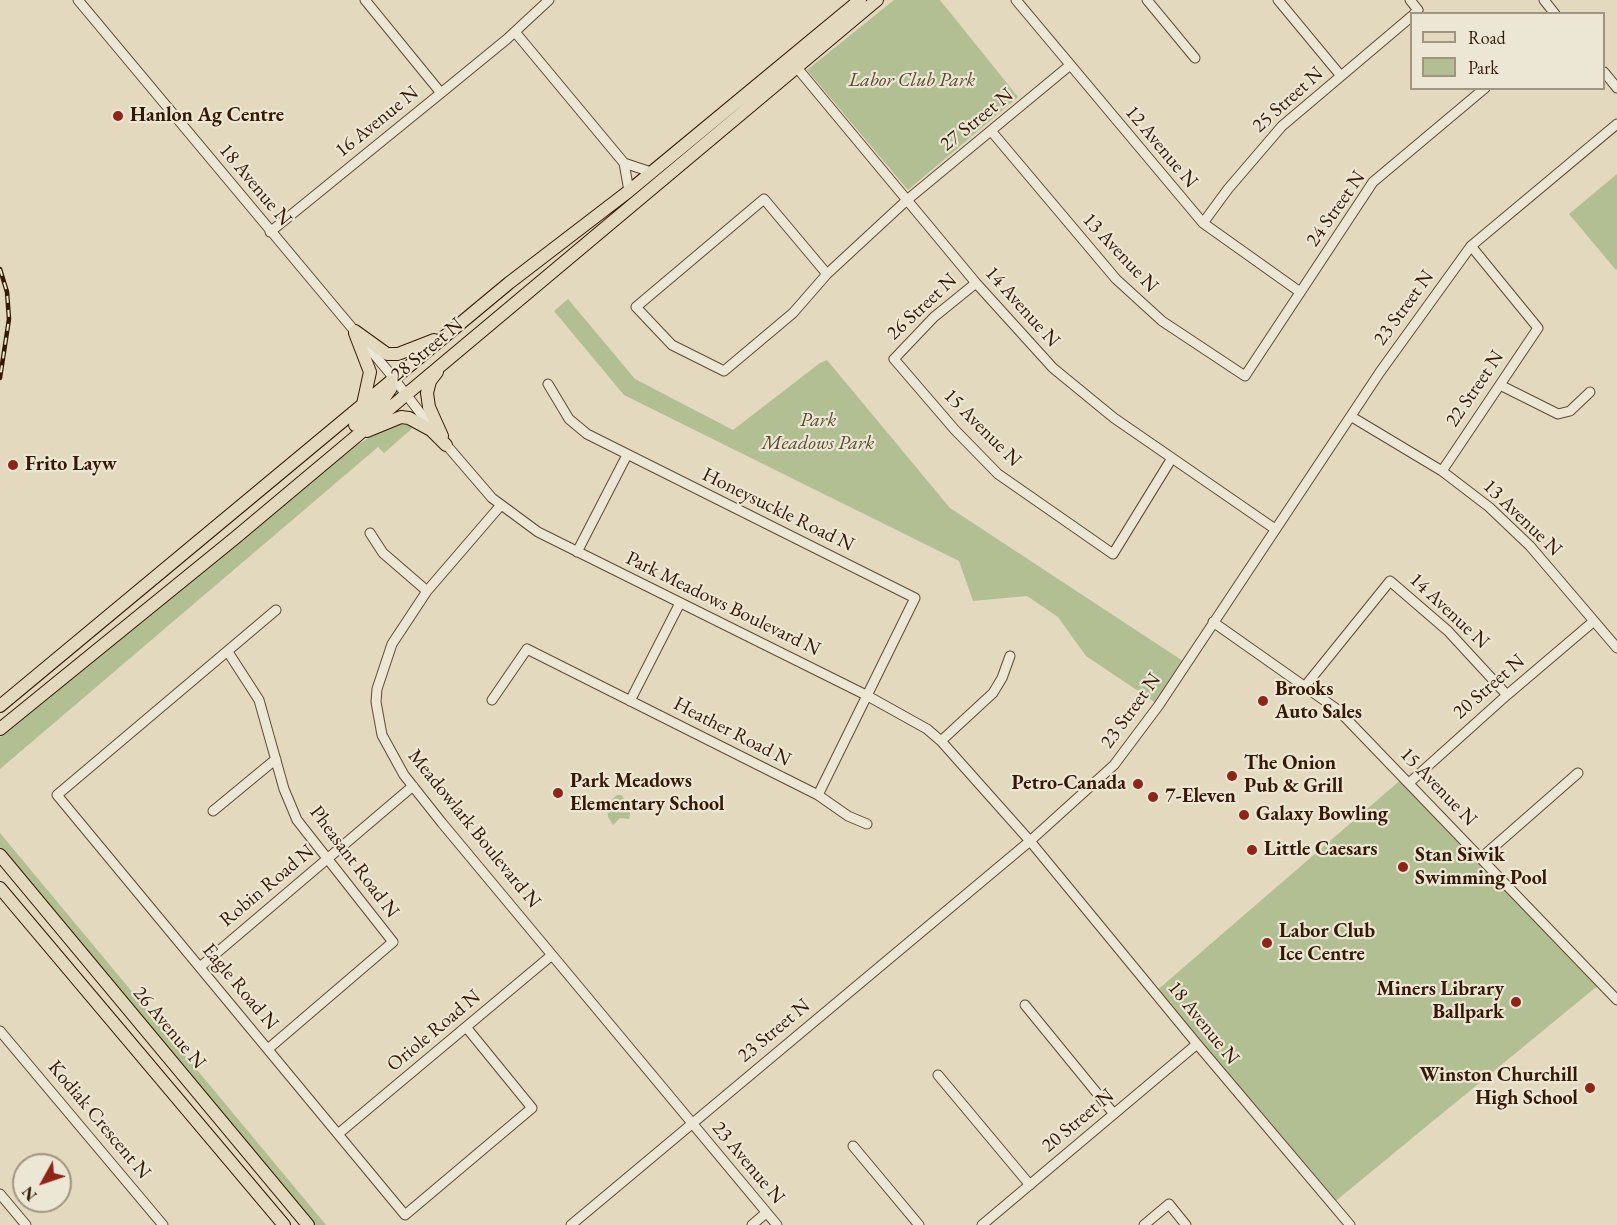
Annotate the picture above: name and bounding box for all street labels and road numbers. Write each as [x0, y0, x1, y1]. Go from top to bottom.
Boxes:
street label: 25 Street N [1248, 62, 1328, 138]
street label: 16 Avenue N [330, 81, 424, 163]
street label: 27 Street N [936, 83, 1018, 157]
street label: 12 Avenue N [1120, 101, 1202, 193]
street label: 18 Avenue N [214, 139, 296, 231]
street label: 24 Street N [1301, 166, 1371, 252]
street label: 13 Avenue N [1077, 208, 1163, 298]
street label: 14 Avenue N [979, 262, 1065, 352]
street label: 23 Street N [1369, 266, 1439, 350]
street label: 26 Street N [882, 269, 962, 345]
street label: 28 Street N [386, 313, 468, 387]
street label: 22 Street N [1441, 346, 1509, 432]
street label: 15 Avenue N [938, 384, 1026, 472]
street label: Honeysuckle Road N [698, 463, 858, 557]
street label: 13 Avenue N [1478, 474, 1566, 562]
street label: Park Meadows Boulevard N [622, 546, 824, 662]
street label: 14 Avenue N [1404, 568, 1494, 654]
street label: 20 Street N [1448, 649, 1530, 725]
street label: 23 Street N [1096, 669, 1166, 753]
street label: Heather Road N [669, 692, 795, 772]
street label: 15 Avenue N [1394, 743, 1482, 831]
street label: Meadowlark Boulevard N [403, 745, 545, 913]
street label: Pheasant Road N [304, 801, 404, 923]
street label: Robin Road N [215, 840, 319, 932]
street label: Eagle Road N [197, 939, 283, 1035]
street label: 18 Avenue N [1162, 976, 1244, 1070]
street label: 26 Avenue N [128, 982, 210, 1074]
street label: Oriole Road N [382, 985, 486, 1077]
street label: 23 Street N [733, 994, 815, 1068]
street label: Kodiak Crescent N [42, 1056, 156, 1184]
street label: 20 Street N [1037, 1084, 1119, 1158]
street label: 23 Avenue N [707, 1117, 789, 1209]

